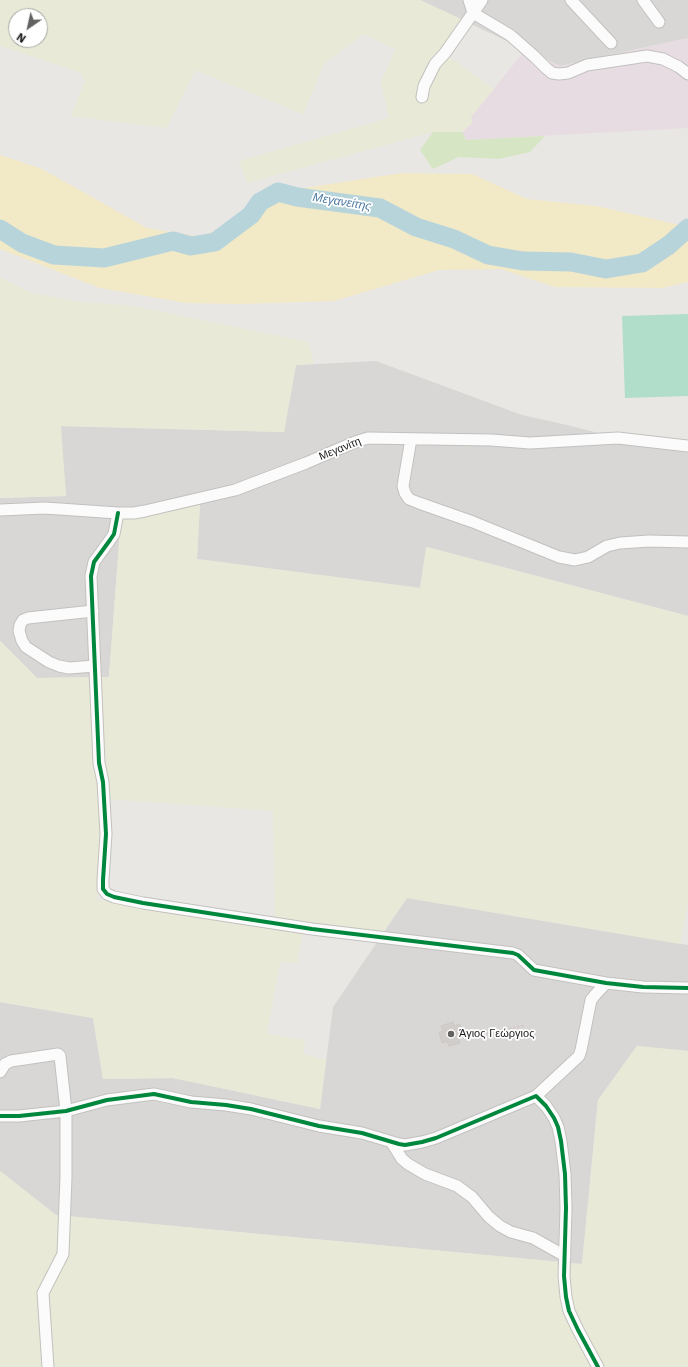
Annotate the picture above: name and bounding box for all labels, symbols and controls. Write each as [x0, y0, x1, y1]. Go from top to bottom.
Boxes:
north arrow [8, 8, 48, 48]
text: N [15, 30, 29, 45]
water label: Μεγανείτης [312, 190, 372, 214]
street label: Μεγανίτη [317, 435, 363, 463]
place label: Άγιος Γεώργιος [459, 1027, 534, 1041]
marker: Άγιος Γεώργιος [446, 1029, 456, 1039]

